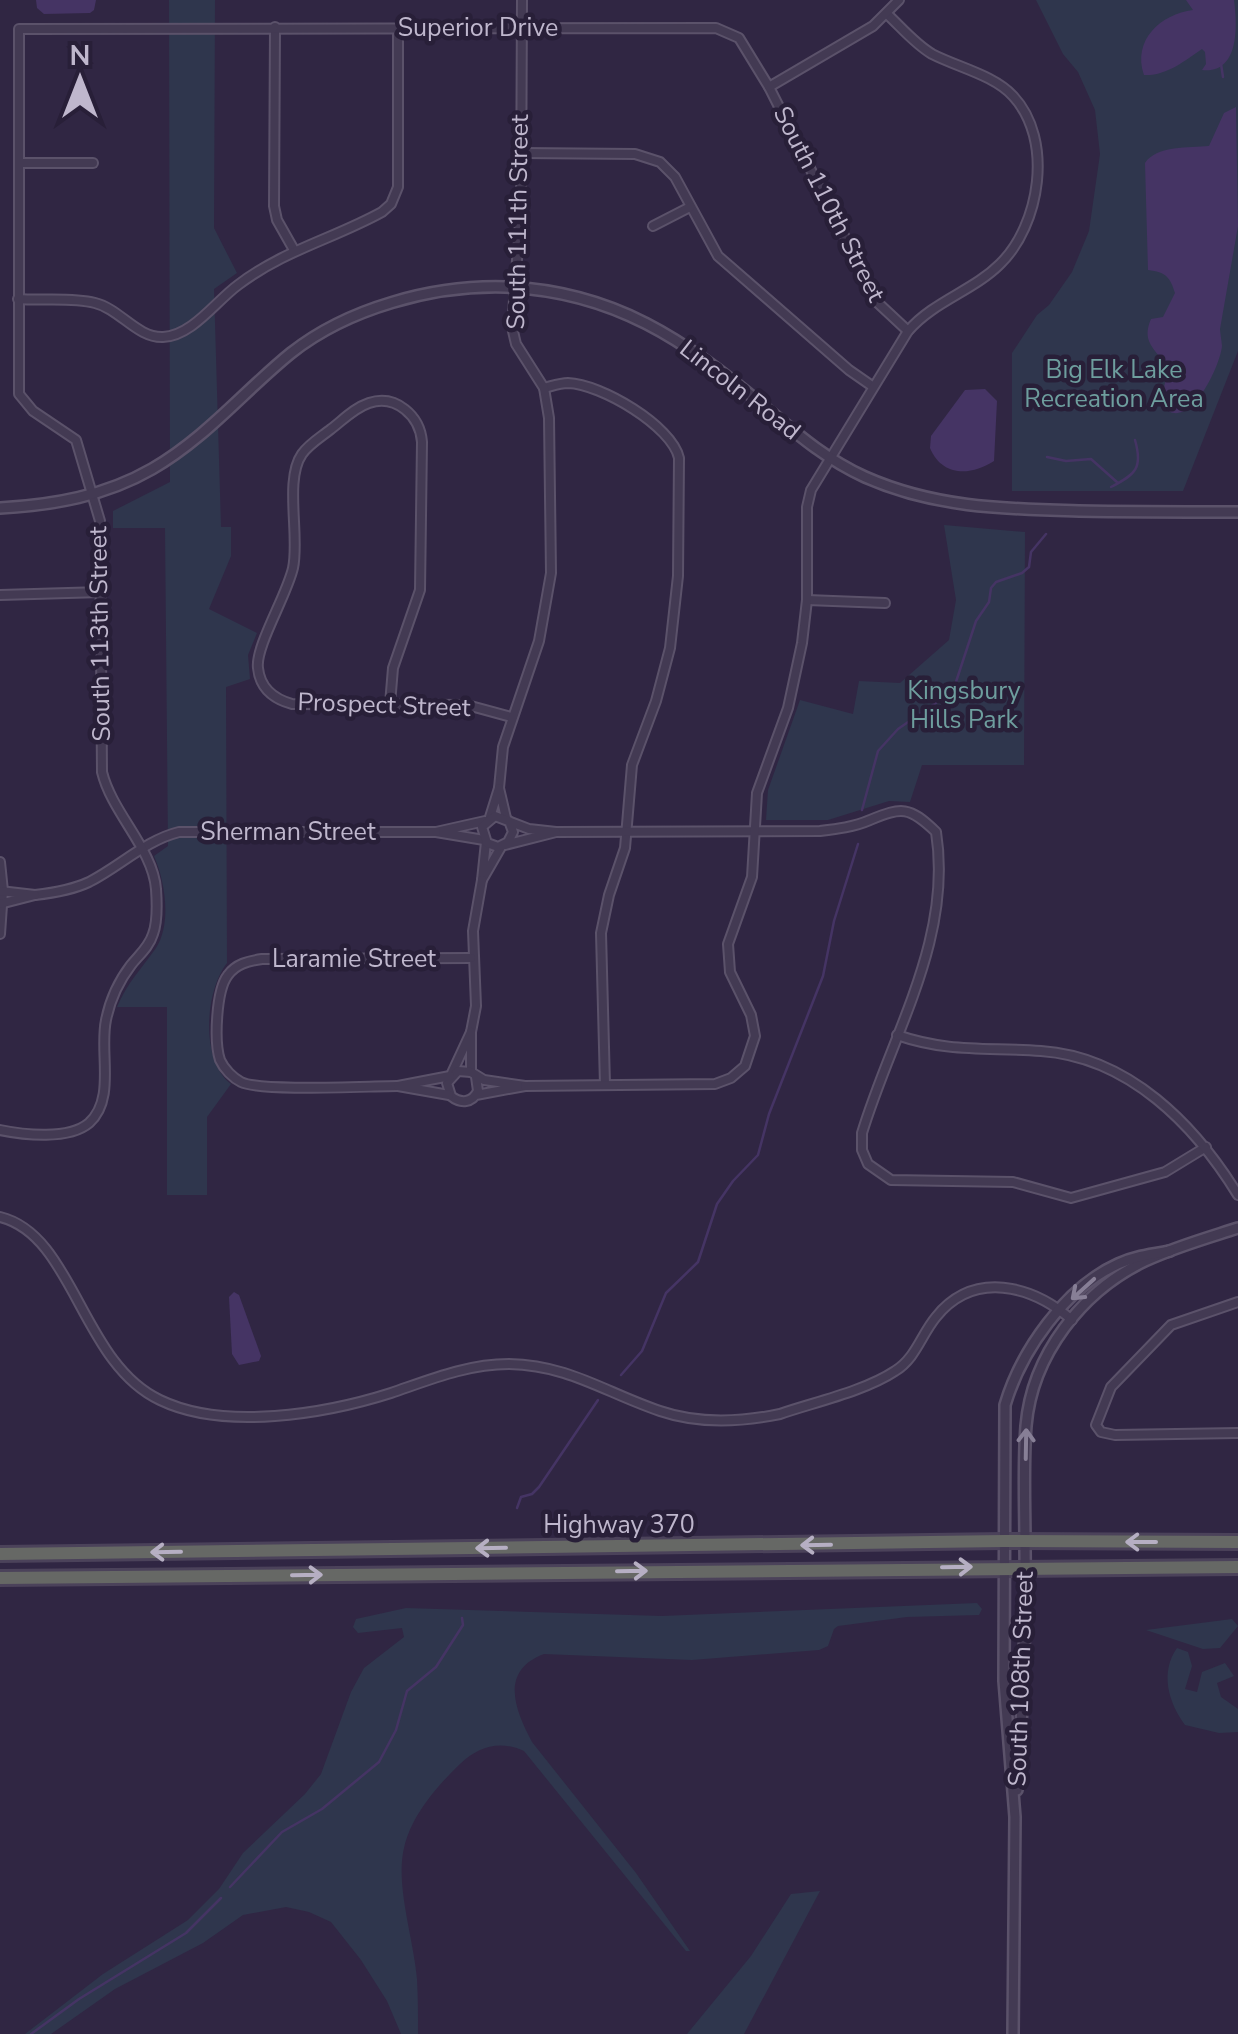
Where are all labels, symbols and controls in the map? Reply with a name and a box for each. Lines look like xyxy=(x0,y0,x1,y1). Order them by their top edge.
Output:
street label: Superior Drive xyxy=(398,11,558,45)
north arrow xyxy=(30,30,130,130)
text: N xyxy=(70,37,90,75)
street label: South 110th Street xyxy=(765,100,893,308)
street label: South 111th Street xyxy=(499,114,537,330)
street label: Lincoln Road xyxy=(672,332,808,448)
park label: Big Elk Lake Recreation Area xyxy=(1024,353,1204,416)
street label: South 113th Street xyxy=(81,526,119,742)
park label: Kingsbury Hills Park xyxy=(907,674,1021,737)
street label: Prospect Street xyxy=(297,685,471,725)
street label: Sherman Street xyxy=(200,815,376,849)
street label: Laramie Street xyxy=(272,942,436,976)
one-way arrow xyxy=(1071,1277,1096,1300)
one-way arrow xyxy=(1016,1428,1035,1460)
street label: Highway 370 xyxy=(543,1508,695,1542)
one-way arrow xyxy=(1125,1532,1158,1552)
one-way arrow xyxy=(800,1535,832,1554)
one-way arrow xyxy=(475,1539,507,1558)
one-way arrow xyxy=(150,1542,182,1562)
one-way arrow xyxy=(941,1558,973,1577)
one-way arrow xyxy=(616,1562,648,1580)
one-way arrow xyxy=(291,1565,323,1584)
street label: South 108th Street xyxy=(1000,1571,1042,1787)

